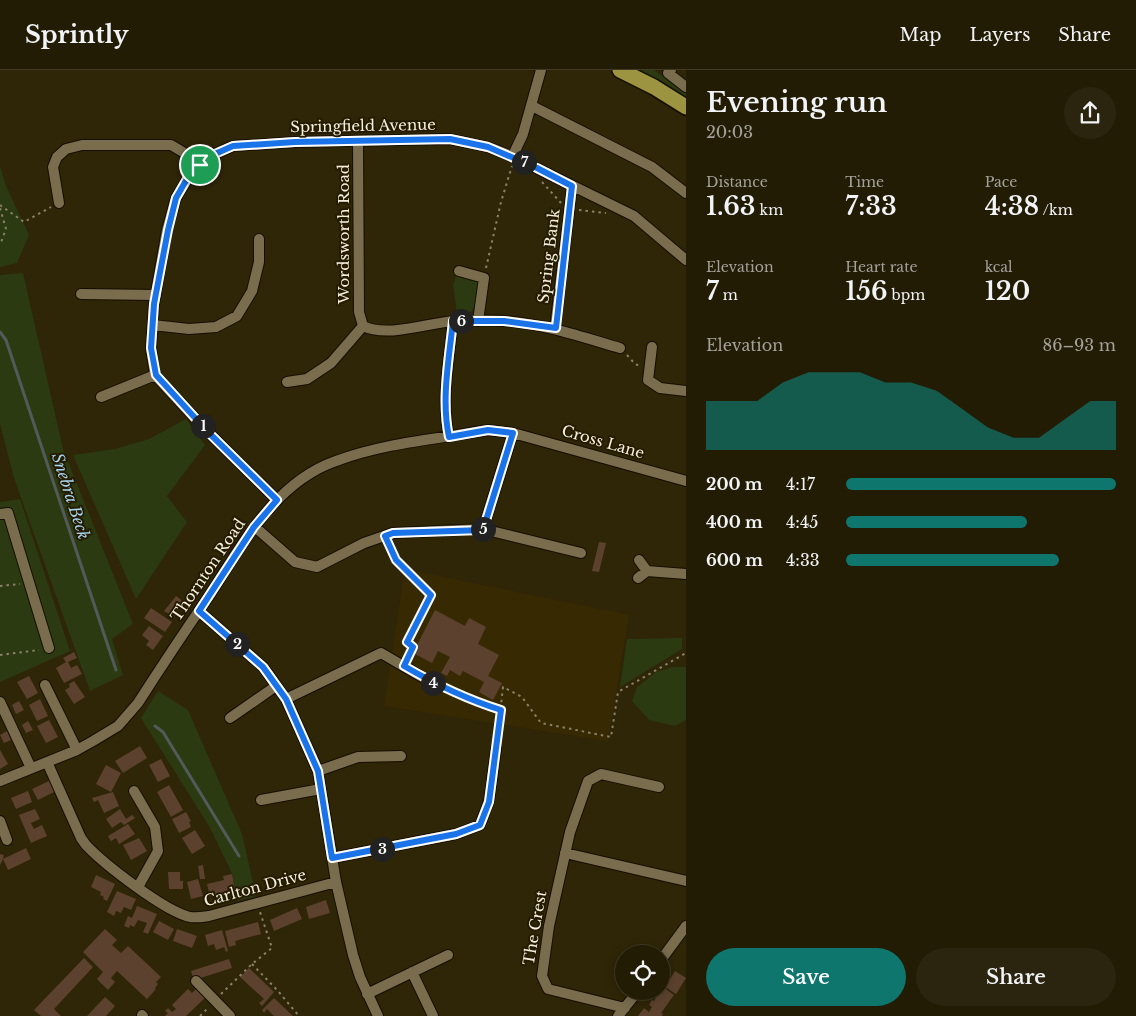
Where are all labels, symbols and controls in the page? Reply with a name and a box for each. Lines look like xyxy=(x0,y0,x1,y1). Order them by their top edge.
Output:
text: Sprintly xyxy=(25,20,128,49)
text: Map xyxy=(900,24,941,46)
text: Layers xyxy=(969,24,1030,46)
text: Share xyxy=(1058,24,1111,46)
text: Evening run xyxy=(706,85,887,120)
button: share xyxy=(1064,87,1116,139)
street label: Springfield Avenue xyxy=(290,115,436,136)
text: 20:03 xyxy=(706,122,753,142)
pin xyxy=(179,144,221,186)
pin: 7 xyxy=(512,150,536,174)
icon: arrive xyxy=(186,151,214,179)
text: 7 xyxy=(521,153,528,171)
street label: Wordsworth Road xyxy=(334,164,353,305)
text: Distance xyxy=(706,173,768,191)
text: Time xyxy=(845,173,884,191)
text: Pace xyxy=(985,173,1017,191)
text: 1.63 xyxy=(706,191,756,222)
text: 7:33 xyxy=(845,191,897,222)
text: 4:38 xyxy=(985,191,1039,222)
text: km xyxy=(756,201,783,219)
text: /km xyxy=(1039,201,1073,219)
street label: Spring Bank xyxy=(533,207,564,304)
text: Elevation xyxy=(706,258,774,276)
text: Heart rate xyxy=(845,258,917,276)
text: kcal xyxy=(985,258,1013,276)
text: 7 xyxy=(706,276,719,307)
text: 156 xyxy=(845,276,888,307)
text: 120 xyxy=(985,276,1030,307)
text: m xyxy=(719,286,738,304)
text: bpm xyxy=(888,286,925,304)
pin: 6 xyxy=(448,308,474,334)
text: 6 xyxy=(457,312,466,330)
text: Elevation xyxy=(706,335,783,355)
text: 86–93 m xyxy=(1043,335,1116,355)
pin: 1 xyxy=(190,414,216,438)
text: 1 xyxy=(200,417,207,435)
street label: Cross Lane xyxy=(560,421,647,462)
water label: Snebra Beck xyxy=(48,450,94,542)
text: 200 m xyxy=(706,474,763,494)
text: 4:17 xyxy=(786,474,815,494)
text: 400 m xyxy=(706,512,763,532)
text: 4:45 xyxy=(786,512,818,532)
street label: Thornton Road xyxy=(166,515,249,625)
pin: 5 xyxy=(470,516,496,542)
text: 5 xyxy=(479,520,488,538)
text: 600 m xyxy=(706,550,763,570)
text: 4:33 xyxy=(786,550,820,570)
pin: 2 xyxy=(224,632,250,656)
text: 2 xyxy=(233,635,242,653)
pin: 4 xyxy=(420,670,446,696)
text: 4 xyxy=(429,674,438,692)
pin: 3 xyxy=(370,836,394,862)
text: 3 xyxy=(378,840,387,858)
street label: Carlton Drive xyxy=(202,865,308,910)
street label: The Crest xyxy=(519,889,550,967)
map controls xyxy=(615,945,670,1000)
button: locate xyxy=(615,945,670,1000)
button: Save xyxy=(706,948,906,1006)
button: Share xyxy=(916,948,1116,1006)

